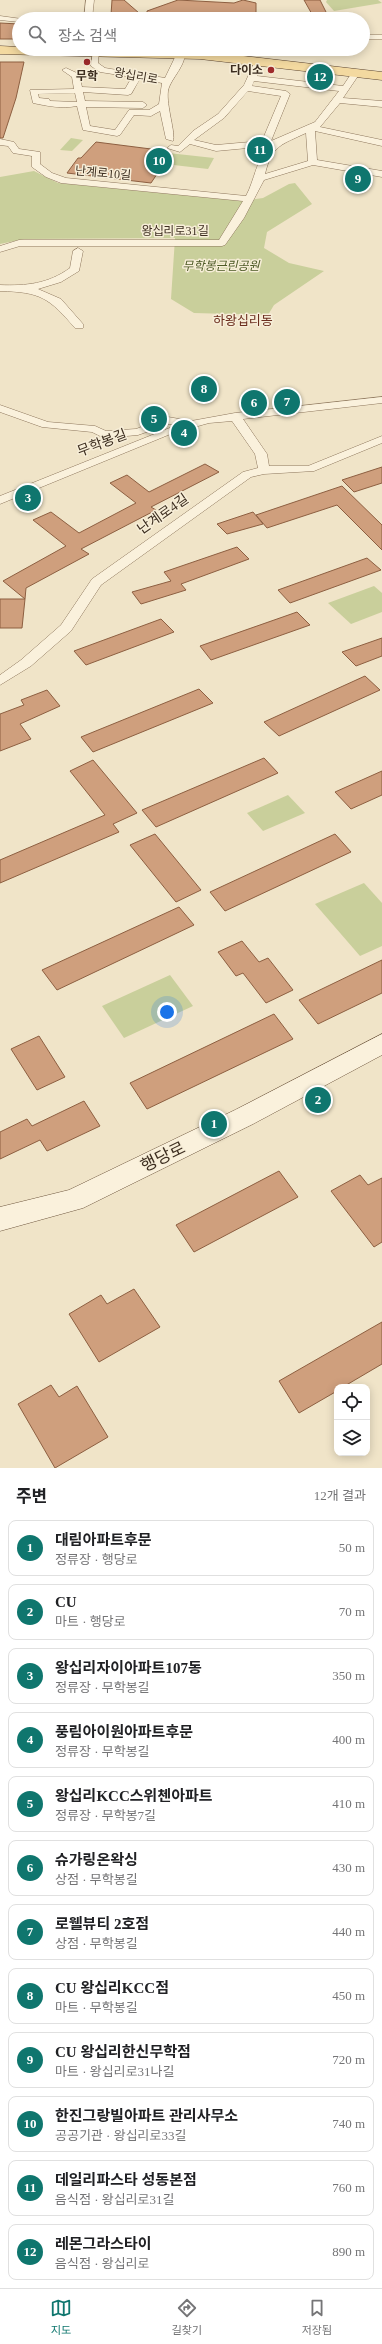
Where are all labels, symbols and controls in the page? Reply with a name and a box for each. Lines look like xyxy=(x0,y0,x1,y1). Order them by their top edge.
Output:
search box xyxy=(12,12,370,56)
icon: search xyxy=(26,23,48,45)
text: 장소 검색 xyxy=(58,28,117,44)
marker: 무학 xyxy=(82,57,92,67)
pin: 12 xyxy=(307,62,333,92)
place label: 다이소 xyxy=(230,63,263,77)
street label: 왕십리로 xyxy=(113,65,159,87)
marker: 다이소 xyxy=(266,65,276,75)
place label: 무학 xyxy=(76,69,98,83)
pin: 11 xyxy=(247,135,273,165)
pin: 10 xyxy=(146,146,172,176)
street label: 난계로10길 xyxy=(74,164,132,182)
pin: 9 xyxy=(345,164,371,194)
street label: 왕십리로31길 xyxy=(141,224,209,238)
park label: 무학봉근린공원 xyxy=(182,259,261,273)
district label: 하왕십리동 xyxy=(213,313,273,328)
pin: 8 xyxy=(191,374,217,404)
pin: 7 xyxy=(274,387,300,417)
pin: 6 xyxy=(241,388,267,418)
pin: 5 xyxy=(141,404,167,434)
pin: 4 xyxy=(171,418,197,448)
street label: 무학봉길 xyxy=(75,426,129,459)
pin: 3 xyxy=(15,483,41,513)
street label: 난계로4길 xyxy=(135,491,191,537)
your location xyxy=(157,1002,177,1022)
pin: 2 xyxy=(305,1085,331,1115)
pin: 1 xyxy=(201,1109,227,1139)
street label: 행당로 xyxy=(138,1138,188,1176)
map controls xyxy=(334,1384,370,1456)
button: locate xyxy=(334,1384,370,1420)
button: layers xyxy=(334,1420,370,1456)
text: 주변 xyxy=(16,1487,47,1506)
text: 12개 결과 xyxy=(314,1488,366,1503)
text: 대림아파트후문 xyxy=(55,1532,152,1548)
text: 1 xyxy=(27,1540,33,1555)
text: 50 m xyxy=(339,1540,365,1555)
text: 정류장 · 행당로 xyxy=(55,1552,138,1567)
text: CU xyxy=(55,1594,77,1610)
text: 2 xyxy=(27,1604,33,1619)
text: 70 m xyxy=(339,1604,365,1619)
text: 마트 · 행당로 xyxy=(55,1614,126,1629)
text: 왕십리자이아파트107동 xyxy=(55,1660,202,1676)
text: 3 xyxy=(27,1668,33,1683)
text: 350 m xyxy=(332,1668,365,1683)
text: 정류장 · 무학봉길 xyxy=(55,1680,150,1695)
text: 풍림아이원아파트후문 xyxy=(55,1724,193,1740)
text: 4 xyxy=(27,1732,33,1747)
text: 400 m xyxy=(332,1732,365,1747)
text: 정류장 · 무학봉길 xyxy=(55,1744,150,1759)
text: 왕십리KCC스위첸아파트 xyxy=(55,1788,213,1804)
text: 5 xyxy=(27,1796,33,1811)
text: 410 m xyxy=(332,1796,365,1811)
text: 정류장 · 무학봉7길 xyxy=(55,1808,156,1823)
text: 슈가링온왁싱 xyxy=(55,1852,138,1868)
text: 6 xyxy=(27,1860,33,1875)
text: 430 m xyxy=(332,1860,365,1875)
text: 상점 · 무학봉길 xyxy=(55,1872,138,1887)
text: 로웰뷰티 2호점 xyxy=(55,1916,149,1932)
text: 7 xyxy=(27,1924,33,1939)
text: 440 m xyxy=(332,1924,365,1939)
text: 상점 · 무학봉길 xyxy=(55,1936,138,1951)
text: CU 왕십리KCC점 xyxy=(55,1980,169,1996)
text: 8 xyxy=(27,1988,33,2003)
text: 450 m xyxy=(332,1988,365,2003)
text: 마트 · 무학봉길 xyxy=(55,2000,138,2015)
text: CU 왕십리한신무학점 xyxy=(55,2044,191,2060)
text: 9 xyxy=(27,2052,33,2067)
text: 720 m xyxy=(332,2052,365,2067)
text: 마트 · 왕십리로31나길 xyxy=(55,2064,175,2079)
text: 한진그랑빌아파트 관리사무소 xyxy=(55,2108,238,2124)
text: 10 xyxy=(24,2116,37,2131)
text: 740 m xyxy=(332,2116,365,2131)
text: 공공기관 · 왕십리로33길 xyxy=(55,2128,186,2143)
text: 데일리파스타 성동본점 xyxy=(55,2172,197,2188)
text: 11 xyxy=(24,2180,36,2195)
text: 760 m xyxy=(332,2180,365,2195)
text: 음식점 · 왕십리로31길 xyxy=(55,2192,175,2207)
text: 레몬그라스타이 xyxy=(55,2236,152,2252)
text: 12 xyxy=(24,2244,37,2259)
text: 890 m xyxy=(332,2244,365,2259)
text: 음식점 · 왕십리로 xyxy=(55,2256,150,2271)
tab: 지도 xyxy=(50,2297,72,2337)
tab: 길찾기 xyxy=(172,2297,202,2337)
tab: 저장됨 xyxy=(302,2297,332,2337)

